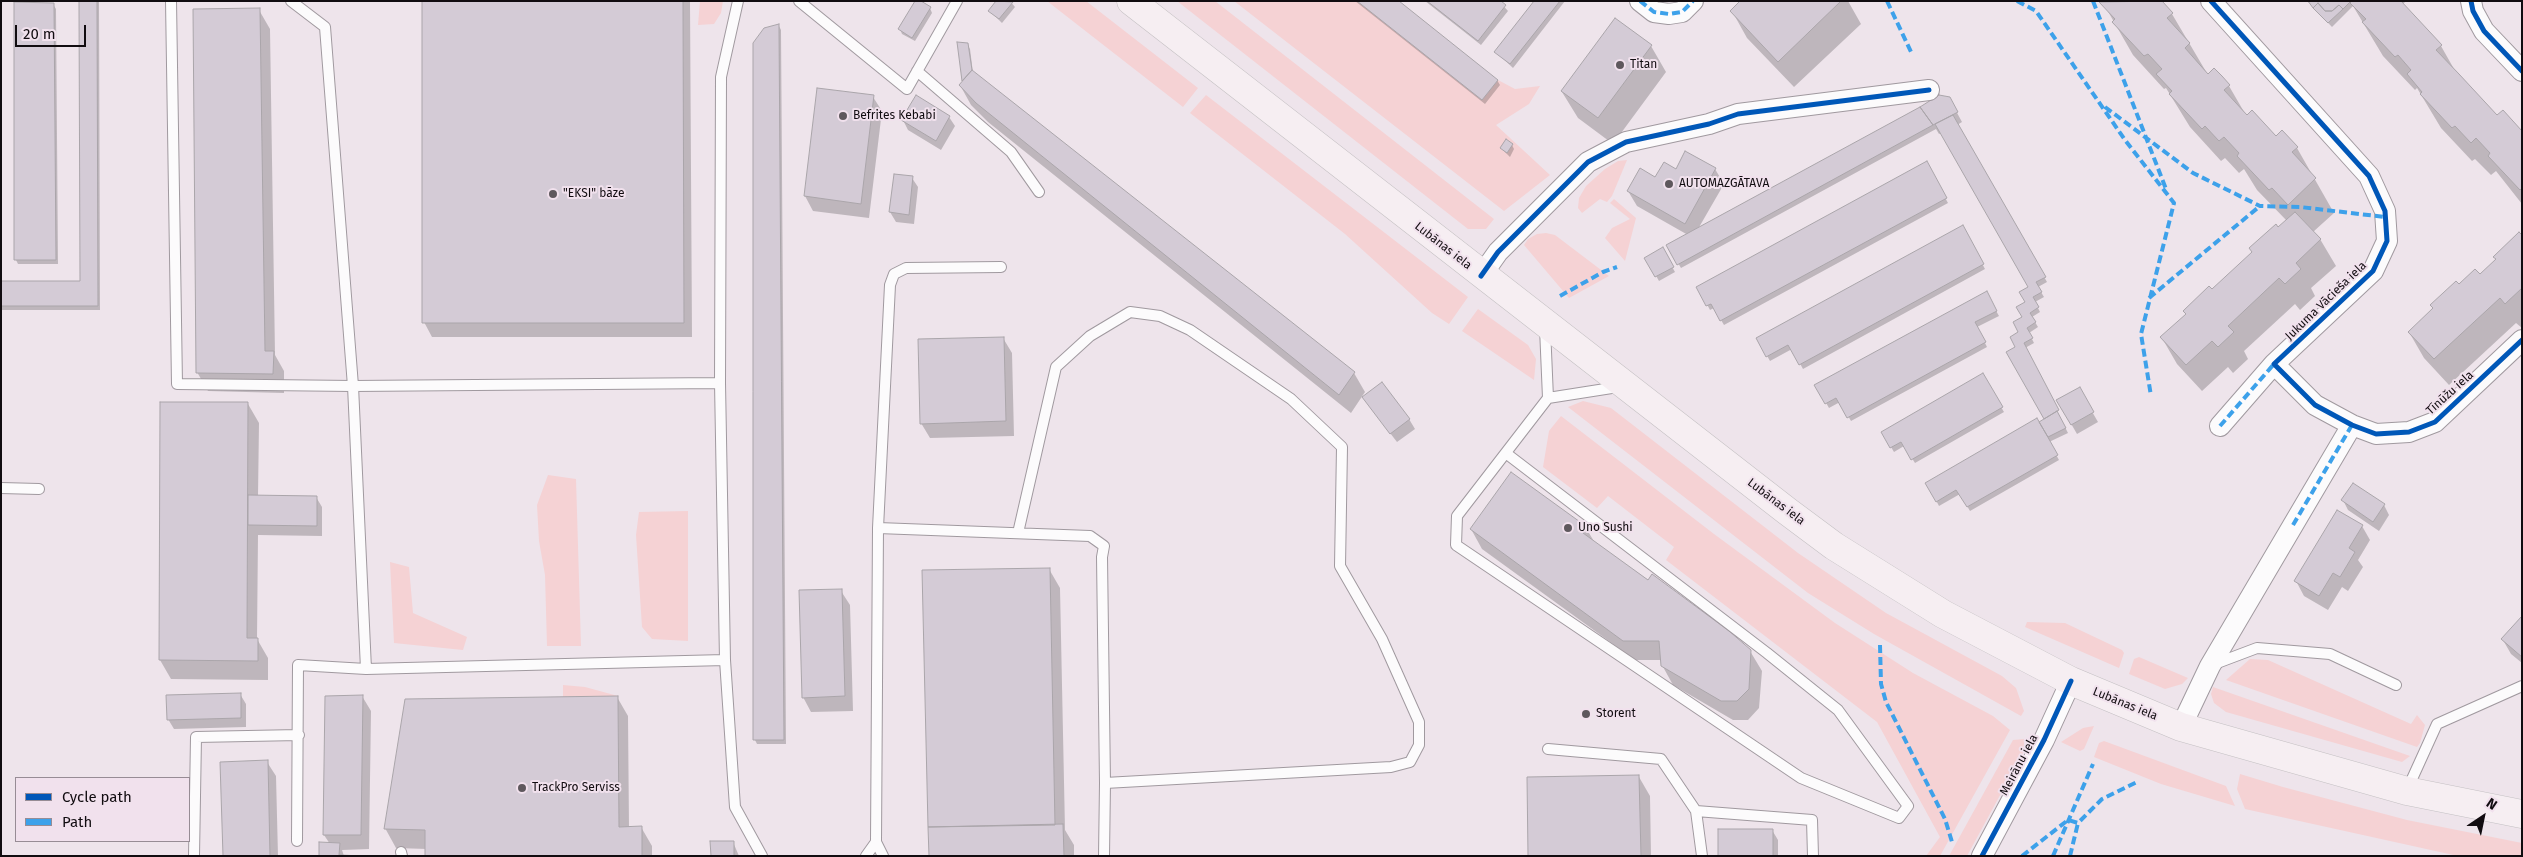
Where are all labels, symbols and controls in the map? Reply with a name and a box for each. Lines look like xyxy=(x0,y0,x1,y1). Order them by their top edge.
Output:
scale bar xyxy=(18,15,89,47)
text: 20 m xyxy=(23,25,56,43)
place label: Titan xyxy=(1630,58,1657,72)
marker: Titan xyxy=(1614,59,1626,71)
place label: Befrites Kebabi xyxy=(853,109,936,123)
marker: Befrites Kebabi xyxy=(837,110,849,122)
place label: AUTOMAZGĀTAVA xyxy=(1679,177,1769,191)
marker: AUTOMAZGĀTAVA xyxy=(1663,178,1675,190)
place label: "EKSI" bāze xyxy=(563,187,624,201)
marker: "EKSI" bāze xyxy=(547,188,559,200)
street label: Lubānas iela xyxy=(1412,219,1474,273)
street label: Jukuma Vācieša iela xyxy=(2282,259,2370,343)
street label: Tīnūžu iela xyxy=(2423,368,2477,418)
street label: Lubānas iela xyxy=(1744,476,1808,528)
place label: Uno Sushi xyxy=(1578,521,1633,535)
marker: Uno Sushi xyxy=(1562,522,1574,534)
street label: Lubānas iela xyxy=(2091,685,2159,723)
place label: Storent xyxy=(1596,707,1636,721)
marker: Storent xyxy=(1580,708,1592,720)
street label: Meirānu iela xyxy=(1997,732,2041,798)
legend xyxy=(15,777,190,842)
place label: TrackPro Serviss xyxy=(532,781,620,795)
marker: TrackPro Serviss xyxy=(516,782,528,794)
text: Cycle path xyxy=(62,788,132,806)
north arrow xyxy=(2458,792,2508,842)
text: N xyxy=(2483,794,2500,814)
text: Path xyxy=(62,813,92,831)

